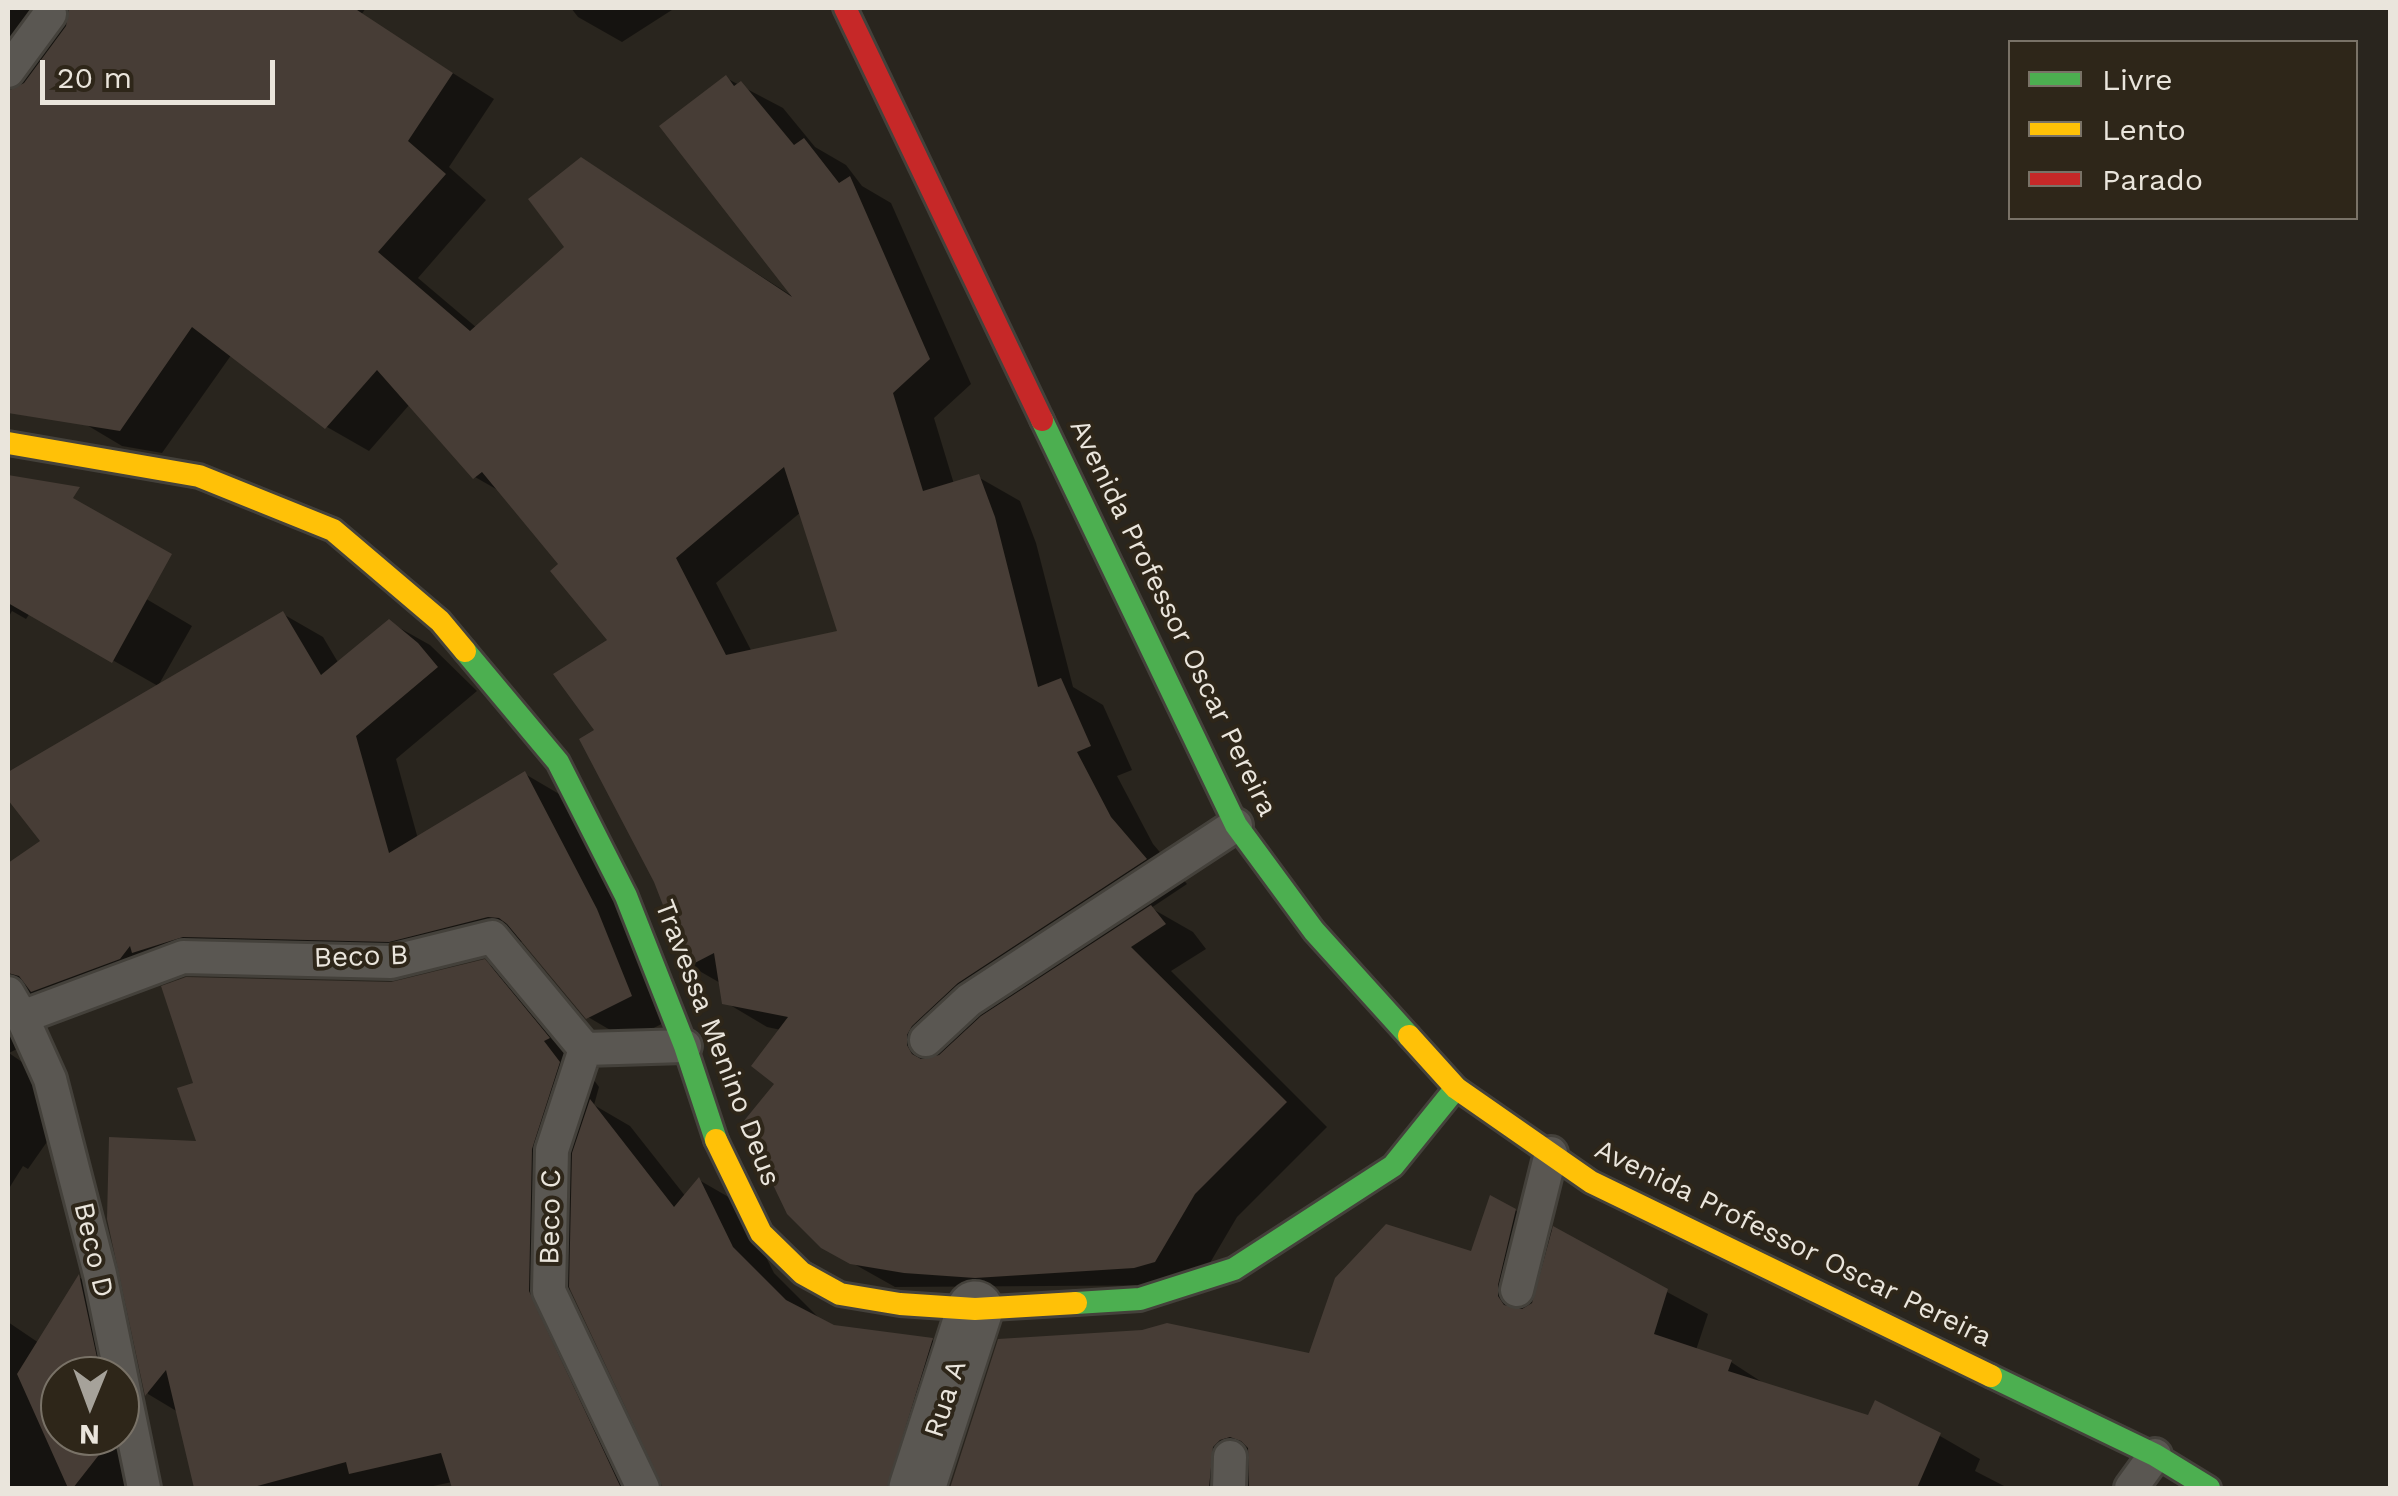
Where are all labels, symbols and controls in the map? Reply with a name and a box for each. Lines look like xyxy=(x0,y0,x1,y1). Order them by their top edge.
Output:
scale bar xyxy=(45,40,280,102)
legend xyxy=(2008,40,2358,220)
text: 20 m xyxy=(57,60,132,95)
text: Livre xyxy=(2102,62,2173,97)
text: Lento xyxy=(2102,112,2186,147)
text: Parado xyxy=(2102,162,2203,197)
street label: Avenida Professor Oscar Pereira xyxy=(1062,414,1284,822)
street label: Travessa Menino Deus xyxy=(647,895,787,1191)
street label: Beco B xyxy=(313,939,409,975)
street label: Avenida Professor Oscar Pereira xyxy=(1589,1133,1997,1355)
street label: Beco C xyxy=(533,1169,569,1265)
street label: Beco D xyxy=(66,1199,120,1301)
north arrow xyxy=(40,1356,140,1456)
street label: Rua A xyxy=(918,1356,974,1442)
text: N xyxy=(79,1418,100,1451)

